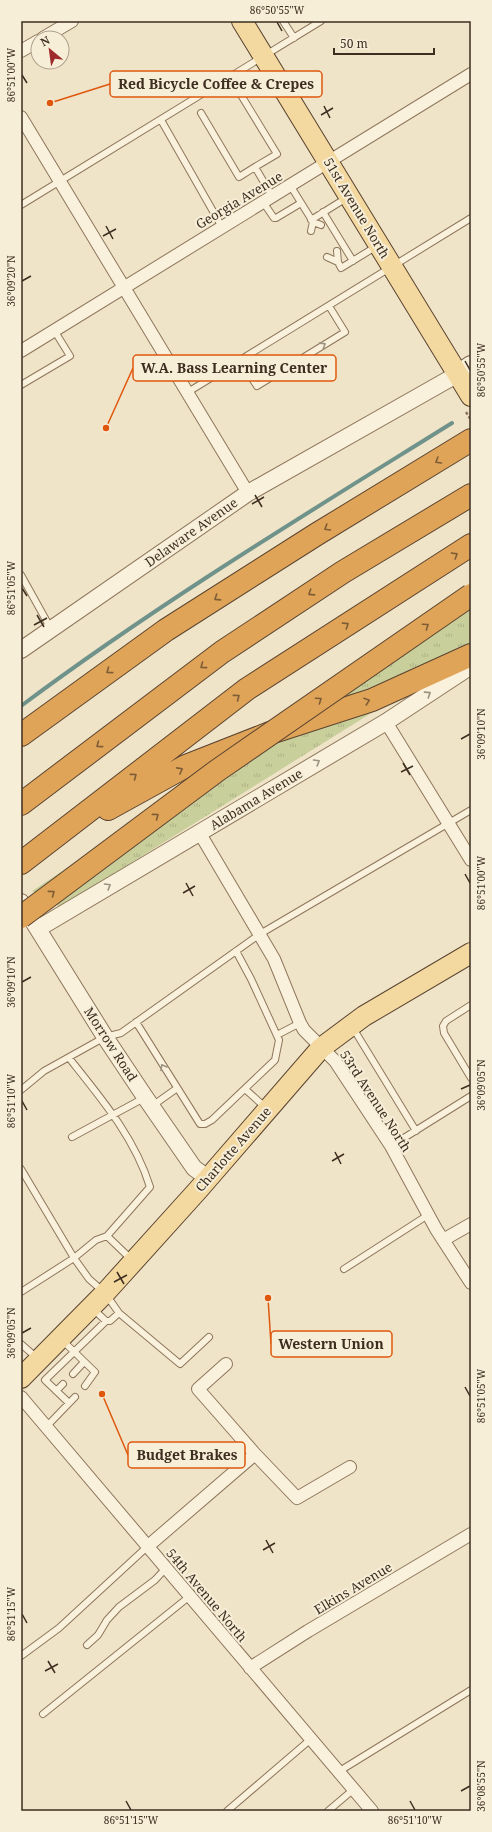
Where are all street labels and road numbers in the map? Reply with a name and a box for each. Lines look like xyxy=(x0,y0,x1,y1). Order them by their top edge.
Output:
street label: 51st Avenue North xyxy=(320,154,394,262)
street label: Georgia Avenue xyxy=(192,167,286,233)
street label: Delaware Avenue xyxy=(141,493,241,571)
street label: Alabama Avenue xyxy=(206,764,306,834)
street label: Morrow Road xyxy=(80,1003,142,1085)
street label: 53rd Avenue North xyxy=(336,1047,416,1155)
street label: Charlotte Avenue xyxy=(191,1103,275,1195)
street label: 54th Avenue North xyxy=(163,1544,251,1646)
street label: Elkins Avenue xyxy=(311,1558,395,1618)

